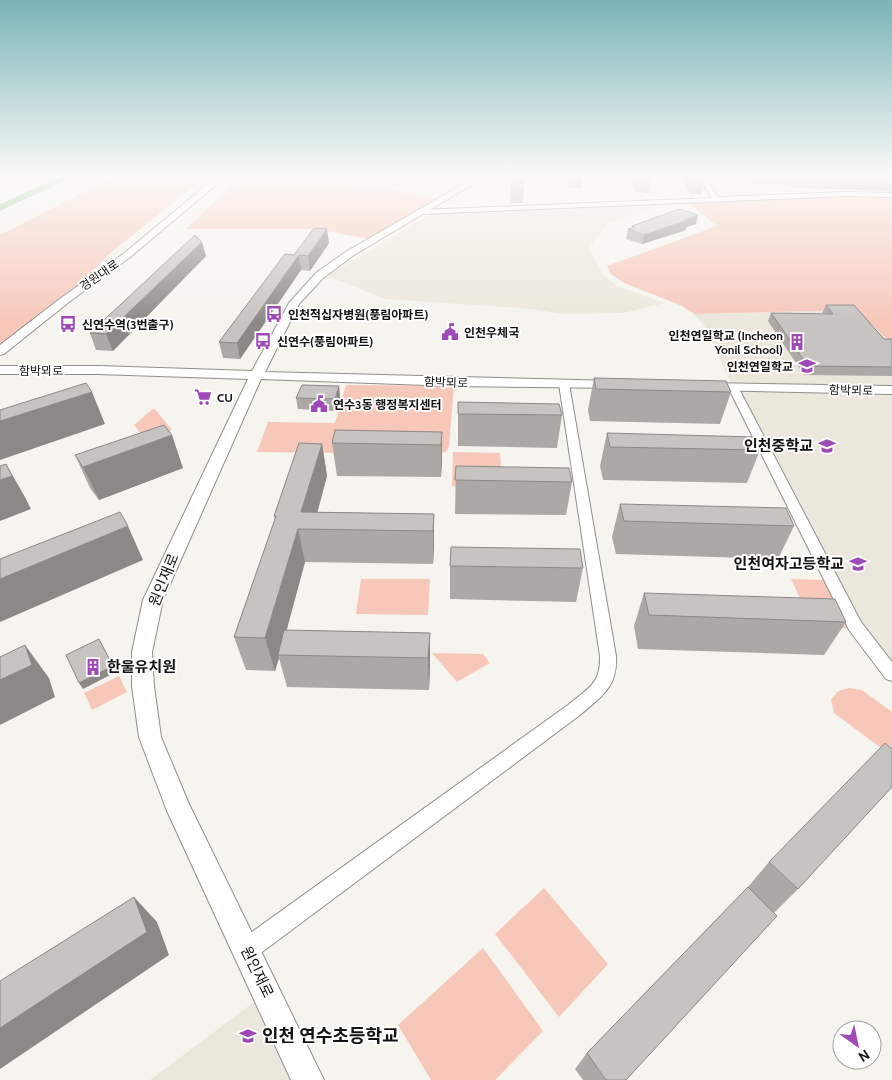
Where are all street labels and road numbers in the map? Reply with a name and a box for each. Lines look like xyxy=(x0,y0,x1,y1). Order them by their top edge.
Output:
street label: 경원대로 xyxy=(77,256,121,294)
street label: 함박뫼로 xyxy=(19,363,63,378)
street label: 함박뫼로 xyxy=(424,374,468,390)
street label: 함박뫼로 xyxy=(829,382,873,398)
street label: 원인재로 xyxy=(145,551,183,609)
street label: 원인재로 xyxy=(237,943,277,1001)

